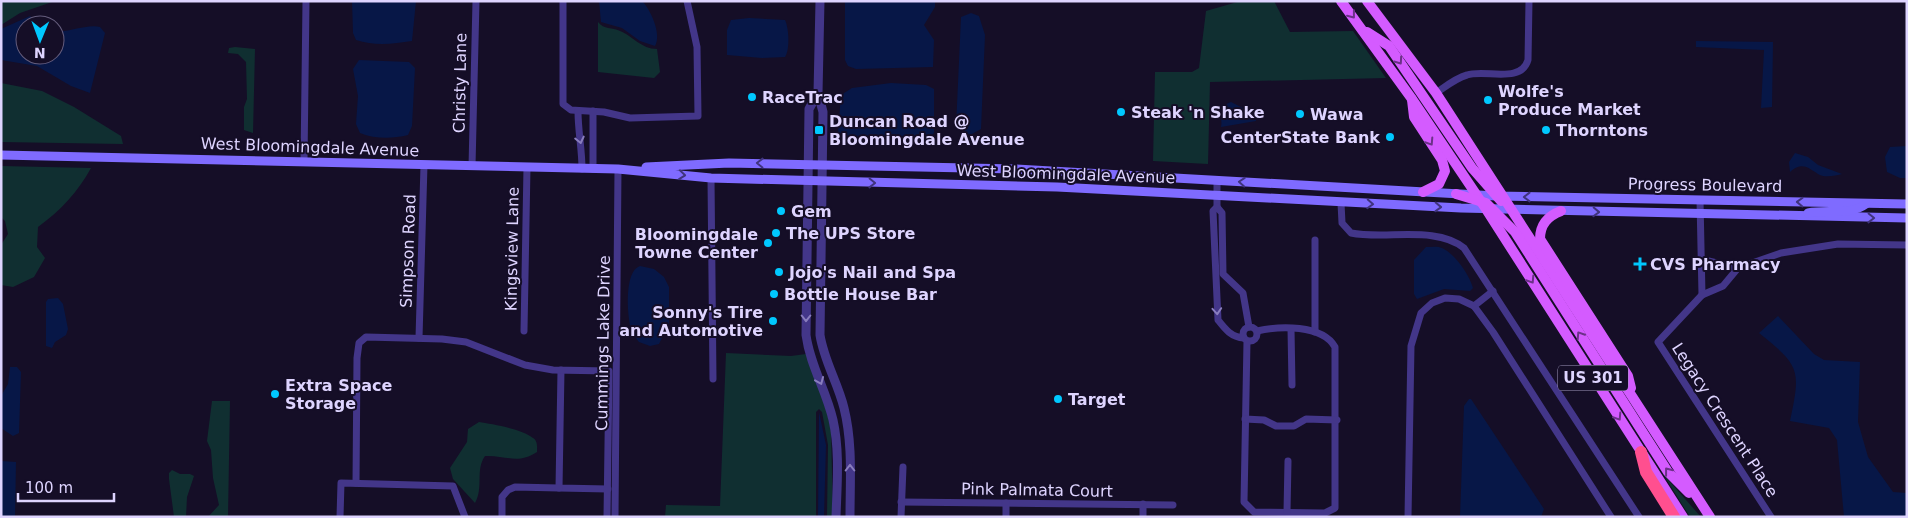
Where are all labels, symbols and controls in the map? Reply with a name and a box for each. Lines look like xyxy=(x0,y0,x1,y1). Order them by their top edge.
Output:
one-way arrow xyxy=(1346,9,1355,19)
north arrow xyxy=(15,15,65,65)
street label: Christy Lane xyxy=(450,33,470,133)
text: N xyxy=(34,45,46,61)
one-way arrow xyxy=(1393,55,1402,64)
place label: Wolfe's Produce Market xyxy=(1498,82,1641,119)
place label: RaceTrac xyxy=(762,88,843,107)
marker: RaceTrac xyxy=(746,91,758,103)
marker: Wolfe's Produce Market xyxy=(1482,94,1494,106)
place label: Steak 'n Shake xyxy=(1131,103,1265,122)
place label: Wawa xyxy=(1310,105,1363,124)
marker: Steak 'n Shake xyxy=(1115,106,1127,118)
marker: Wawa xyxy=(1294,108,1306,120)
place label: Duncan Road @ Bloomingdale Avenue xyxy=(829,112,1025,149)
place label: Thorntons xyxy=(1556,121,1648,140)
marker: Duncan Road @ Bloomingdale Avenue xyxy=(813,124,825,136)
marker: Thorntons xyxy=(1540,124,1552,136)
place label: CenterState Bank xyxy=(1221,128,1380,147)
marker: CenterState Bank xyxy=(1384,131,1396,143)
street label: West Bloomingdale Avenue xyxy=(200,134,420,160)
one-way arrow xyxy=(574,135,585,144)
one-way arrow xyxy=(1424,137,1433,146)
one-way arrow xyxy=(756,158,764,168)
street label: West Bloomingdale Avenue xyxy=(956,161,1176,187)
one-way arrow xyxy=(678,170,686,181)
street label: Progress Boulevard xyxy=(1628,174,1782,196)
one-way arrow xyxy=(1238,176,1246,187)
one-way arrow xyxy=(868,177,876,188)
street label: Kingsview Lane xyxy=(501,187,523,311)
one-way arrow xyxy=(1523,192,1530,202)
street label: Simpson Road xyxy=(397,194,419,308)
one-way arrow xyxy=(1795,197,1803,208)
one-way arrow xyxy=(1366,199,1374,210)
place label: Gem xyxy=(791,202,832,221)
one-way arrow xyxy=(1434,202,1442,213)
marker: Gem xyxy=(775,205,787,217)
one-way arrow xyxy=(1592,207,1600,217)
one-way arrow xyxy=(1867,212,1875,223)
place label: The UPS Store xyxy=(786,224,916,243)
place label: Bloomingdale Towne Center xyxy=(635,225,758,262)
marker: The UPS Store xyxy=(770,227,782,239)
marker: Bloomingdale Towne Center xyxy=(762,237,774,249)
street label: Cummings Lake Drive xyxy=(592,255,614,431)
place label: CVS Pharmacy xyxy=(1650,255,1781,274)
marker: CVS Pharmacy xyxy=(1634,258,1646,270)
place label: Jojo's Nail and Spa xyxy=(788,263,956,282)
marker: Jojo's Nail and Spa xyxy=(773,266,785,278)
one-way arrow xyxy=(1524,275,1534,284)
place label: Bottle House Bar xyxy=(784,285,937,304)
marker: Bottle House Bar xyxy=(768,288,780,300)
place label: Sonny's Tire and Automotive xyxy=(619,303,763,340)
one-way arrow xyxy=(1212,308,1223,316)
one-way arrow xyxy=(801,314,811,322)
marker: Sonny's Tire and Automotive xyxy=(767,315,779,327)
one-way arrow xyxy=(1577,331,1586,340)
street label: Legacy Crescent Place xyxy=(1668,339,1782,501)
road number: US 301 xyxy=(1558,366,1628,390)
place label: Extra Space Storage xyxy=(285,376,392,413)
one-way arrow xyxy=(813,376,824,385)
marker: Extra Space Storage xyxy=(269,388,281,400)
place label: Target xyxy=(1068,390,1126,409)
marker: Target xyxy=(1052,393,1064,405)
one-way arrow xyxy=(1612,412,1622,421)
one-way arrow xyxy=(845,464,855,472)
one-way arrow xyxy=(1666,468,1674,477)
scale bar xyxy=(18,470,114,502)
text: 100 m xyxy=(25,479,73,497)
street label: Pink Palmata Court xyxy=(961,479,1113,501)

